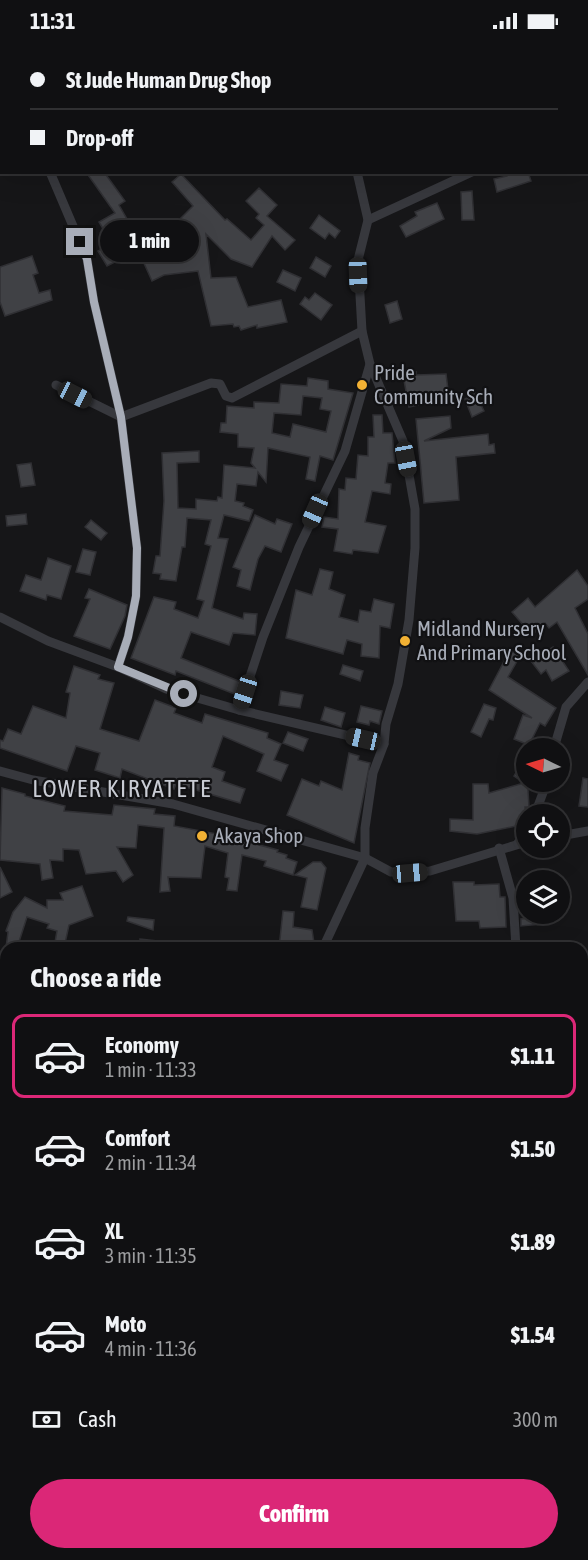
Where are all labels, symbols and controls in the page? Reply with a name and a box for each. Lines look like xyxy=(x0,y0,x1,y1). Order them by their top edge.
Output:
text: 11:31 xyxy=(30,8,75,34)
text: St Jude Human Drug Shop xyxy=(66,67,271,93)
text: Drop-off xyxy=(66,125,133,151)
callout: 1 min xyxy=(101,221,200,263)
route end xyxy=(66,228,93,255)
text: 1 min xyxy=(129,229,170,252)
car xyxy=(348,257,368,293)
place label: Pride Community Sch xyxy=(374,360,493,408)
marker: Pride Community Sch xyxy=(355,378,369,392)
car xyxy=(55,379,95,411)
car xyxy=(394,440,418,478)
car xyxy=(299,491,331,531)
place label: Midland Nursery And Primary School xyxy=(417,616,567,664)
marker: Midland Nursery And Primary School xyxy=(398,634,412,648)
car xyxy=(231,672,259,712)
route start xyxy=(170,680,197,707)
car xyxy=(343,726,383,752)
north arrow xyxy=(516,738,570,792)
map controls xyxy=(516,738,570,924)
district label: LOWER KIRYATETE xyxy=(32,775,212,802)
button: locate xyxy=(516,804,570,858)
place label: Akaya Shop xyxy=(214,823,303,847)
marker: Akaya Shop xyxy=(195,829,209,843)
car xyxy=(391,862,429,884)
button: layers xyxy=(516,870,570,924)
text: Choose a ride xyxy=(30,962,162,993)
icon: car xyxy=(33,1029,87,1083)
text: Economy xyxy=(105,1032,179,1058)
text: $1.11 xyxy=(511,1043,555,1069)
text: 1 min · 11:33 xyxy=(105,1058,197,1081)
icon: car xyxy=(33,1122,87,1176)
text: Comfort xyxy=(105,1125,170,1151)
text: $1.50 xyxy=(511,1136,555,1162)
text: 2 min · 11:34 xyxy=(105,1151,197,1174)
icon: car xyxy=(33,1215,87,1269)
text: XL xyxy=(105,1218,123,1244)
text: $1.89 xyxy=(511,1229,555,1255)
text: 3 min · 11:35 xyxy=(105,1244,197,1267)
icon: car xyxy=(33,1308,87,1362)
text: Moto xyxy=(105,1311,147,1337)
text: $1.54 xyxy=(511,1322,555,1348)
text: 4 min · 11:36 xyxy=(105,1337,197,1360)
icon: cash xyxy=(30,1403,63,1436)
text: Cash xyxy=(78,1406,117,1432)
text: 300 m xyxy=(513,1408,558,1431)
button: Confirm xyxy=(30,1479,558,1548)

